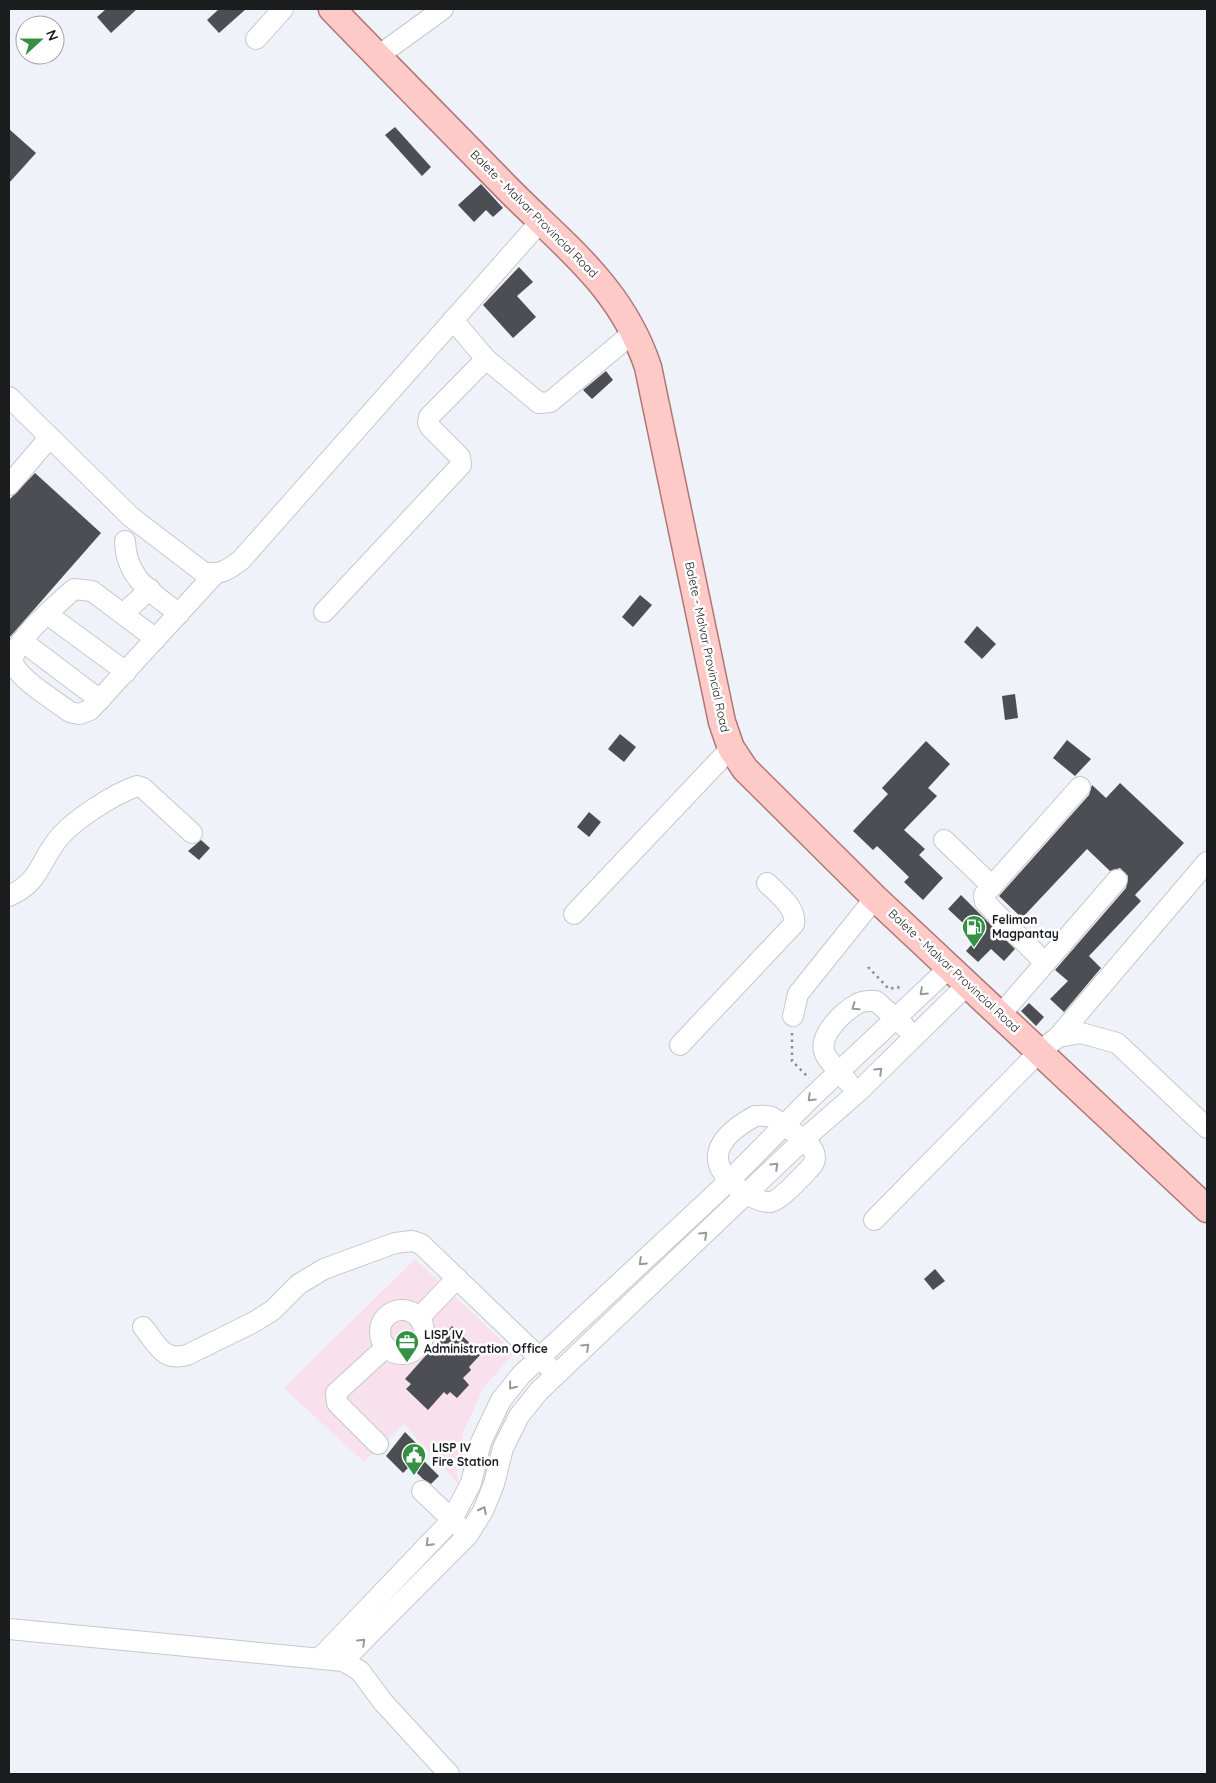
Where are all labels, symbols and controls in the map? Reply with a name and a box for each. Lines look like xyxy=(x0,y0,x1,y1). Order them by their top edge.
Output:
north arrow xyxy=(15,15,65,65)
text: N xyxy=(42,27,62,43)
street label: Balete - Malvar Provincial Road xyxy=(467,147,601,281)
street label: Balete - Malvar Provincial Road xyxy=(682,560,733,734)
street label: Balete - Malvar Provincial Road xyxy=(886,906,1023,1035)
place label: Felimon Magpantay xyxy=(992,912,1059,941)
fuel station icon: Felimon Magpantay xyxy=(961,914,987,948)
one-way arrow xyxy=(920,986,929,995)
one-way arrow xyxy=(851,1001,861,1010)
one-way arrow xyxy=(874,1068,883,1077)
one-way arrow xyxy=(808,1092,817,1101)
one-way arrow xyxy=(770,1163,779,1172)
one-way arrow xyxy=(698,1232,707,1241)
one-way arrow xyxy=(638,1256,647,1265)
place label: LISP IV Administration Office xyxy=(424,1327,548,1356)
office icon: LISP IV Administration Office xyxy=(394,1329,420,1363)
one-way arrow xyxy=(580,1344,589,1353)
one-way arrow xyxy=(508,1381,517,1390)
place label: LISP IV Fire Station xyxy=(432,1440,499,1469)
public building icon: LISP IV Fire Station xyxy=(401,1442,427,1476)
one-way arrow xyxy=(477,1506,487,1515)
one-way arrow xyxy=(426,1537,435,1546)
one-way arrow xyxy=(356,1639,365,1648)

